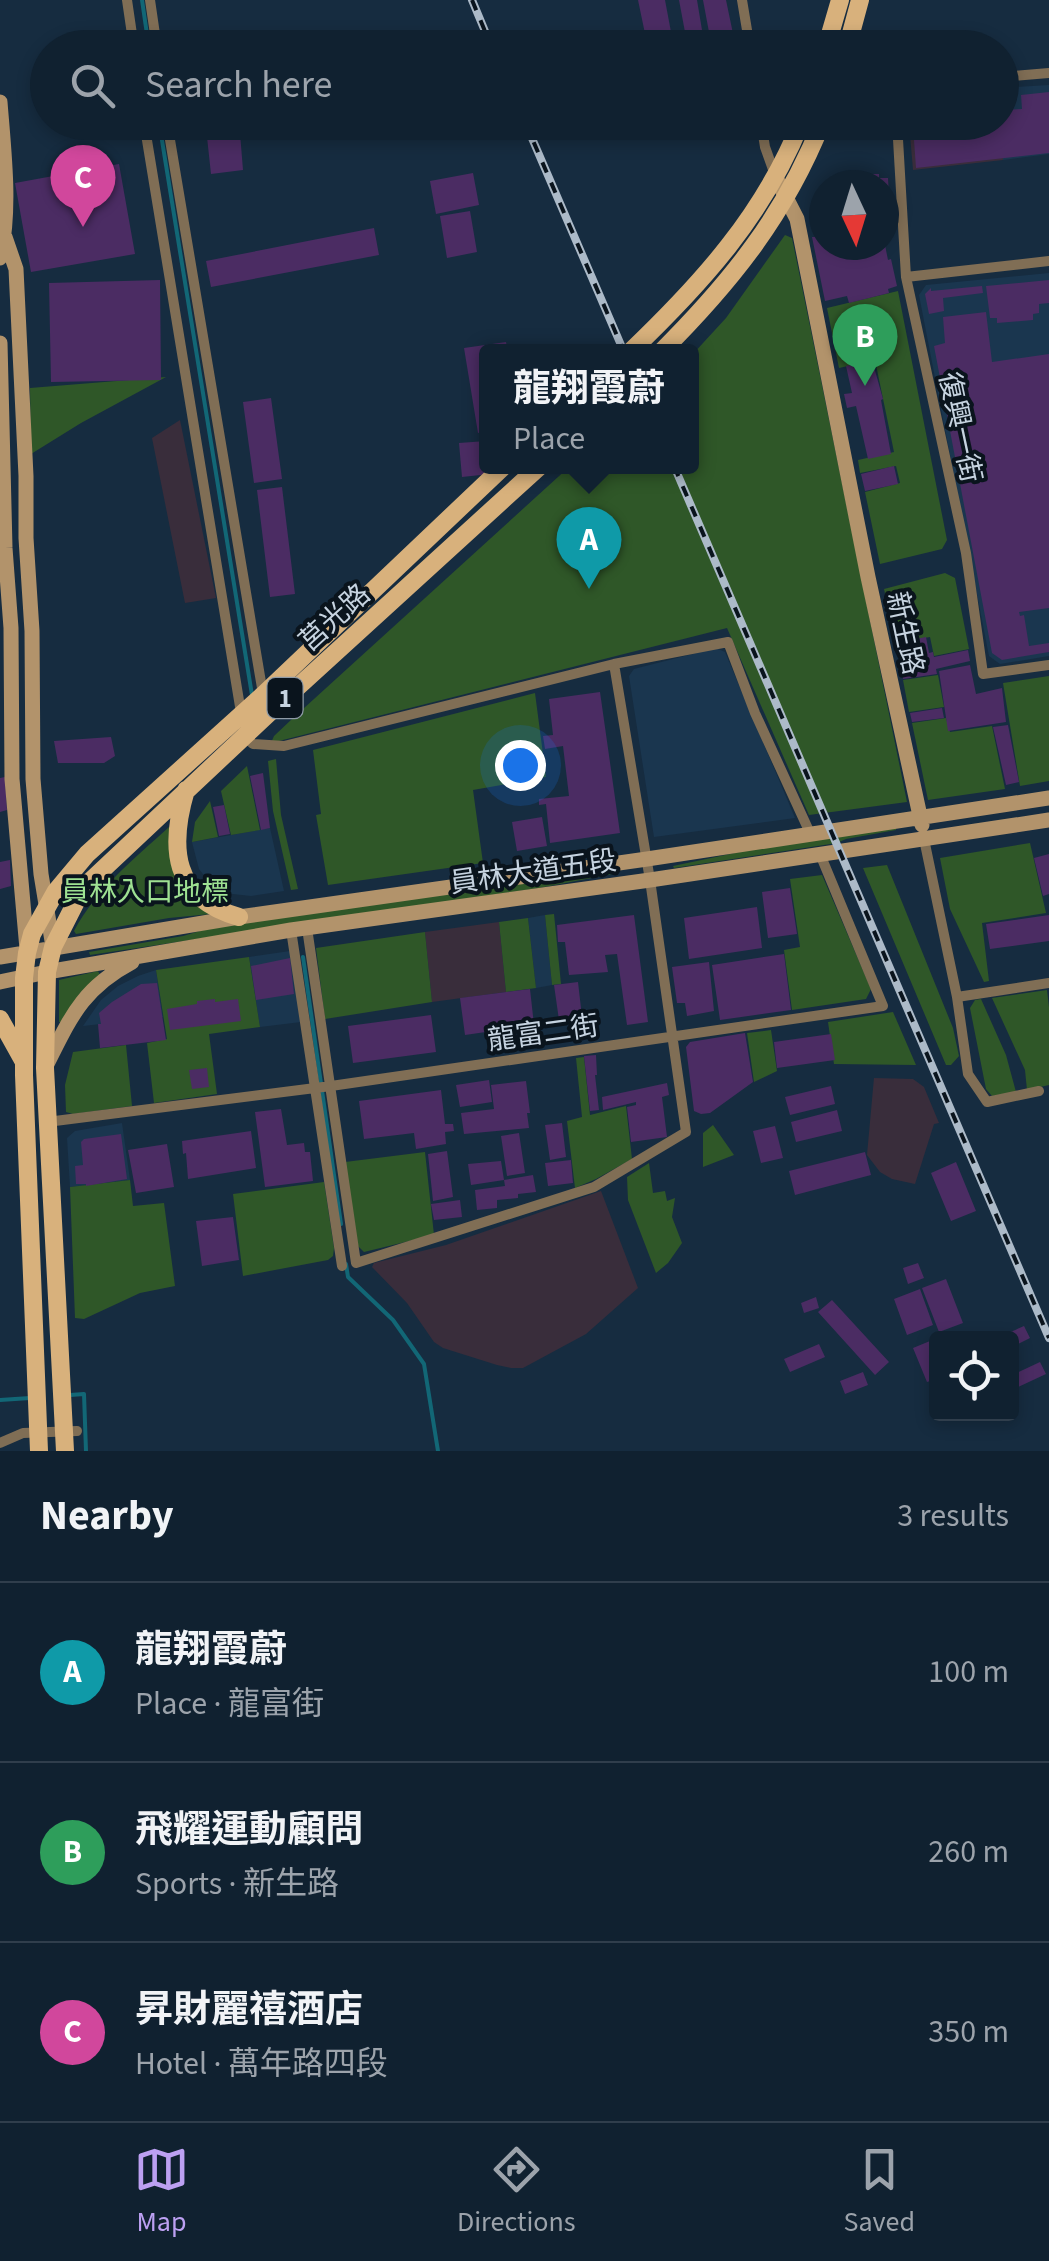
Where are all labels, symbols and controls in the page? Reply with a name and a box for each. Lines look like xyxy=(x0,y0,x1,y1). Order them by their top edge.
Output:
search box xyxy=(30,30,1019,140)
icon: search xyxy=(65,58,120,113)
text: Search here xyxy=(145,58,332,112)
pin: C xyxy=(51,144,116,227)
north arrow xyxy=(809,170,899,260)
pin: B xyxy=(832,304,898,386)
popup xyxy=(479,344,699,474)
text: 龍翔霞蔚 xyxy=(513,362,665,416)
street label: 復興一街 xyxy=(929,368,991,486)
text: Place xyxy=(513,416,585,462)
pin: A xyxy=(556,506,622,589)
street label: 莒光路 xyxy=(290,575,379,661)
street label: 新生路 xyxy=(877,588,933,678)
road number: 1 xyxy=(268,678,302,718)
your location xyxy=(495,740,546,791)
street label: 員林大道五段 xyxy=(447,840,619,903)
park label: 員林入口地標 xyxy=(61,872,229,912)
street label: 龍富二街 xyxy=(485,1005,601,1061)
map controls xyxy=(929,1331,1019,1421)
button: locate xyxy=(929,1331,1019,1421)
text: Nearby xyxy=(40,1486,174,1546)
text: 3 results xyxy=(897,1493,1009,1539)
text: 龍翔霞蔚 xyxy=(135,1623,287,1677)
text: A xyxy=(63,1649,82,1695)
text: 100 m xyxy=(928,1649,1009,1695)
text: Place · 龍富街 xyxy=(135,1681,324,1727)
text: 飛耀運動顧問 xyxy=(135,1803,363,1857)
text: B xyxy=(63,1829,82,1875)
text: 260 m xyxy=(928,1829,1009,1875)
text: Sports · 新生路 xyxy=(135,1861,339,1907)
text: 昇財麗禧酒店 xyxy=(135,1983,363,2037)
text: C xyxy=(63,2009,82,2055)
text: 350 m xyxy=(928,2009,1009,2055)
text: Hotel · 萬年路四段 xyxy=(135,2041,388,2087)
tab: Map xyxy=(134,2142,189,2242)
tab: Directions xyxy=(457,2142,576,2242)
tab: Saved xyxy=(844,2142,915,2242)

